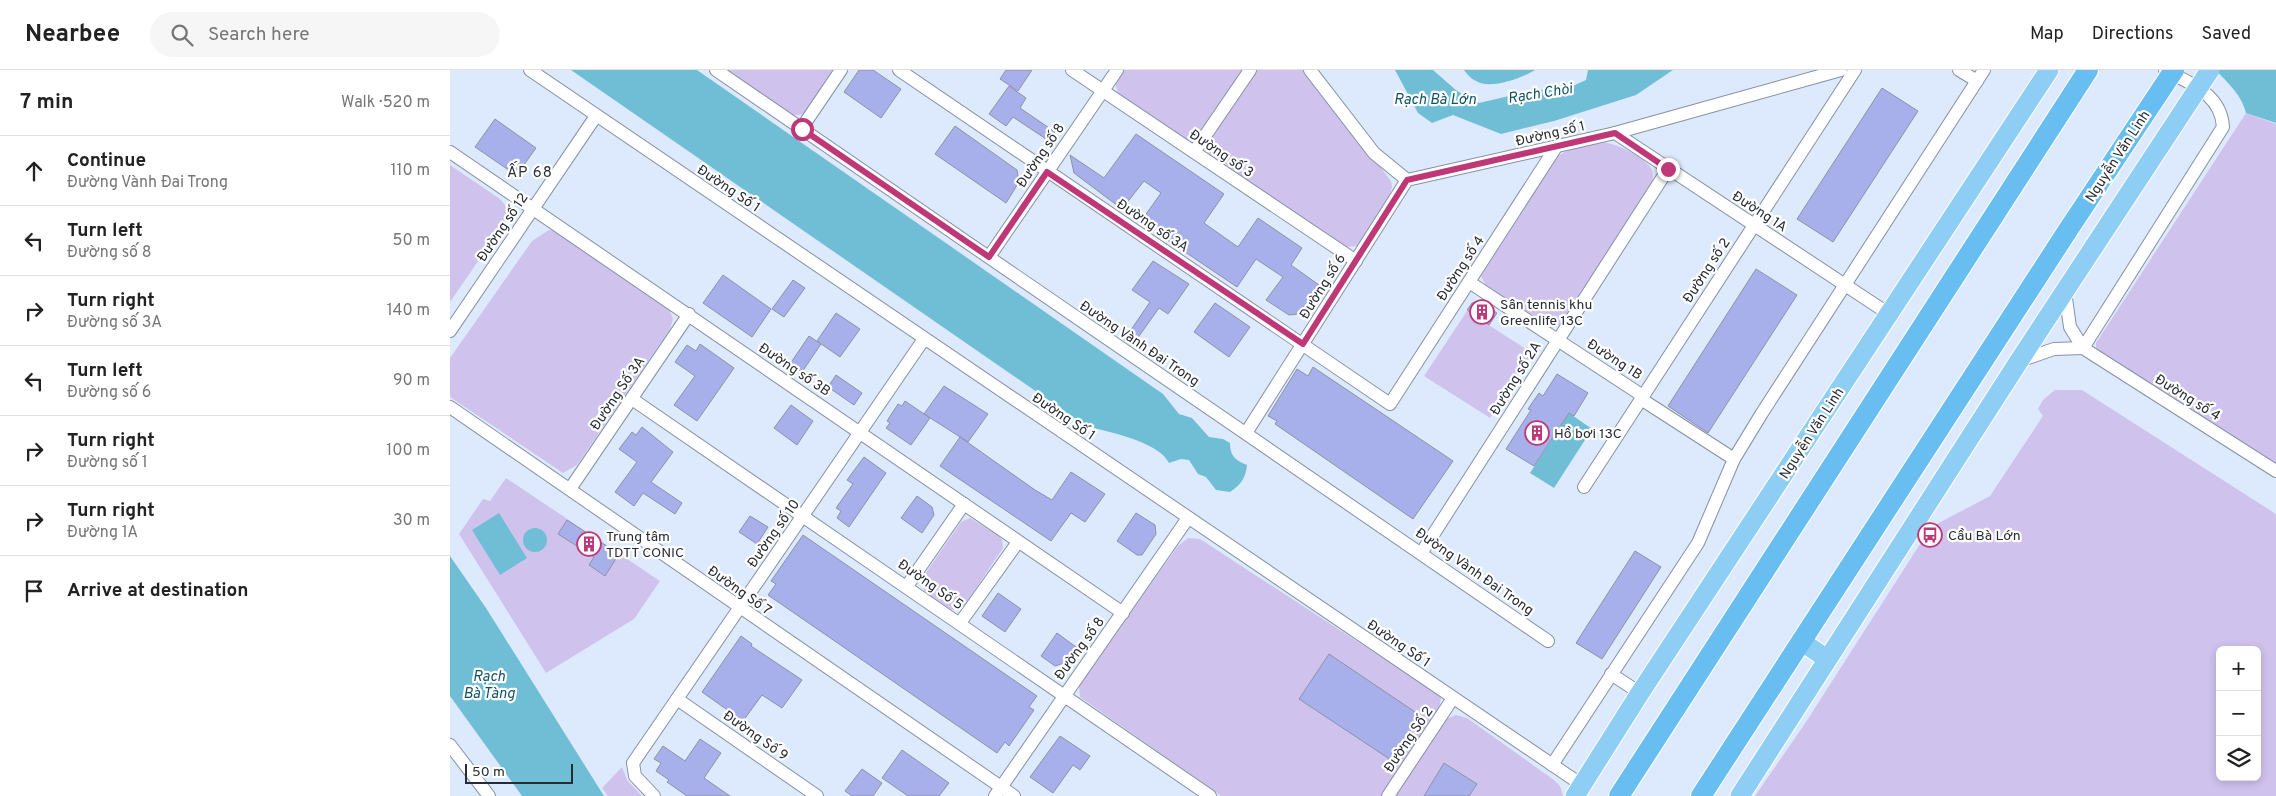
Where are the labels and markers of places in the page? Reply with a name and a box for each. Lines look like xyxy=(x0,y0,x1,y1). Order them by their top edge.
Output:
place label: Sân tennis khu Greenlife 13C xyxy=(1500,297,1592,330)
building icon: Sân tennis khu Greenlife 13C xyxy=(1469,299,1495,325)
building icon: Hồ bơi 13C xyxy=(1524,420,1550,446)
place label: Hồ bơi 13C xyxy=(1554,426,1622,443)
bus stop icon: Cầu Bà Lớn xyxy=(1917,522,1943,548)
place label: Cầu Bà Lớn xyxy=(1948,528,2021,545)
place label: Trung tâm TDTT CONIC xyxy=(606,529,684,562)
building icon: Trung tâm TDTT CONIC xyxy=(576,531,602,557)

